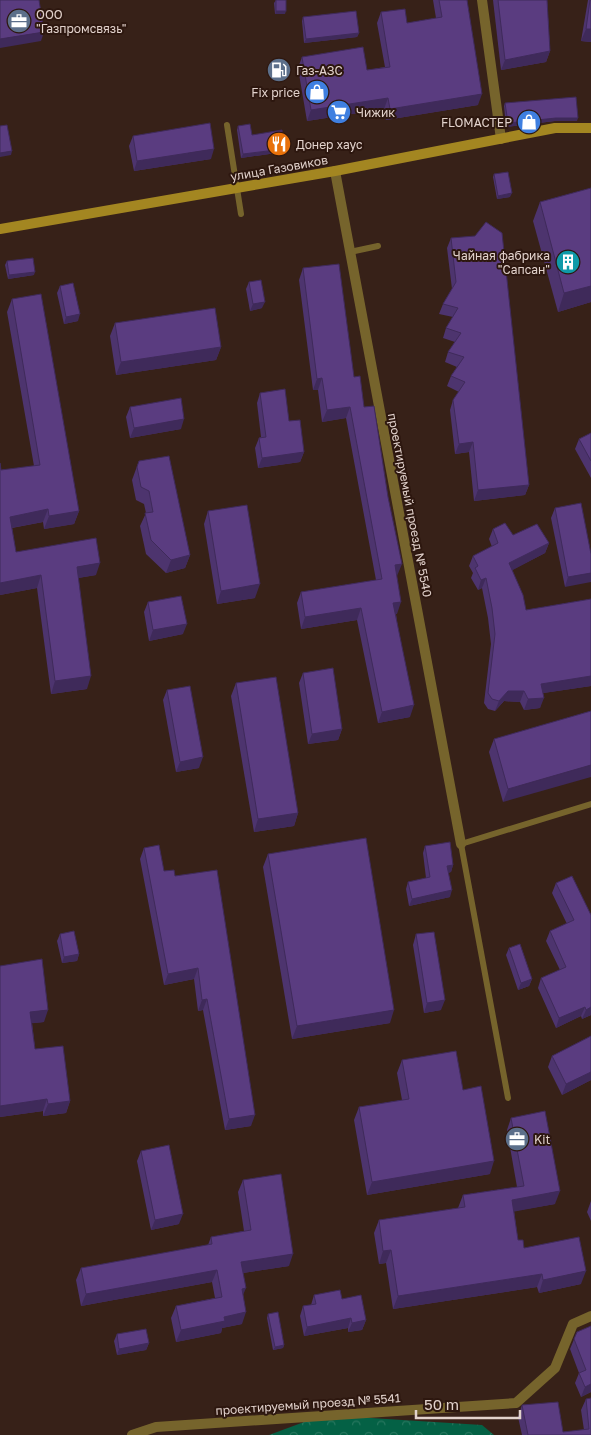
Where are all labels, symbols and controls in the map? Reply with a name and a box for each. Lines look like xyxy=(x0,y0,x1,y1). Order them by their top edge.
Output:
place label: ООО "Газпромсвязь" xyxy=(36,7,126,36)
office icon: ООО "Газпромсвязь" xyxy=(6,8,32,34)
fuel station icon: Газ-АЗС xyxy=(266,57,292,83)
place label: Газ-АЗС xyxy=(296,63,343,78)
shop icon: Fix price xyxy=(304,79,330,105)
place label: Fix price xyxy=(251,85,300,100)
supermarket icon: Чижик xyxy=(326,99,352,125)
place label: Чижик xyxy=(356,105,395,120)
shop icon: FLOМАСТЕР xyxy=(516,109,542,135)
place label: FLOМАСТЕР xyxy=(441,115,512,130)
restaurant icon: Донер хаус xyxy=(266,131,292,157)
place label: Донер хаус xyxy=(296,137,363,152)
street label: улица Газовиков xyxy=(229,152,329,184)
place label: Чайная фабрика "Сапсан" xyxy=(453,248,550,277)
building icon: Чайная фабрика "Сапсан" xyxy=(555,249,581,275)
street label: проектируемый проезд № 5540 xyxy=(385,412,435,598)
office icon: Kit xyxy=(504,1126,530,1152)
place label: Kit xyxy=(534,1132,550,1147)
scale bar xyxy=(416,1388,520,1420)
street label: проектируемый проезд № 5541 xyxy=(215,1390,401,1418)
text: 50 m xyxy=(424,1395,459,1413)

